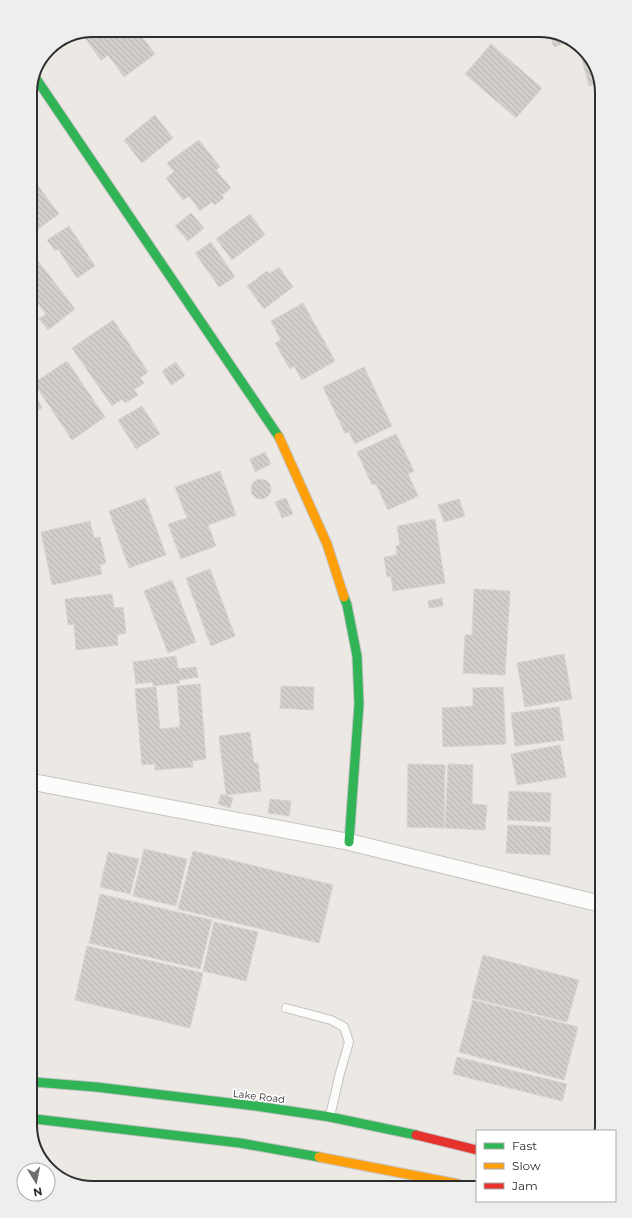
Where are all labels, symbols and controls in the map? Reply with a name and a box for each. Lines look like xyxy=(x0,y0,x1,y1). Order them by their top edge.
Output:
street label: Lake Road xyxy=(232,1087,286,1106)
legend xyxy=(476,1130,616,1202)
text: Fast xyxy=(512,1138,537,1153)
text: Slow xyxy=(512,1158,541,1173)
north arrow xyxy=(16,1162,56,1202)
text: Jam xyxy=(511,1178,538,1193)
text: N xyxy=(32,1184,43,1200)

